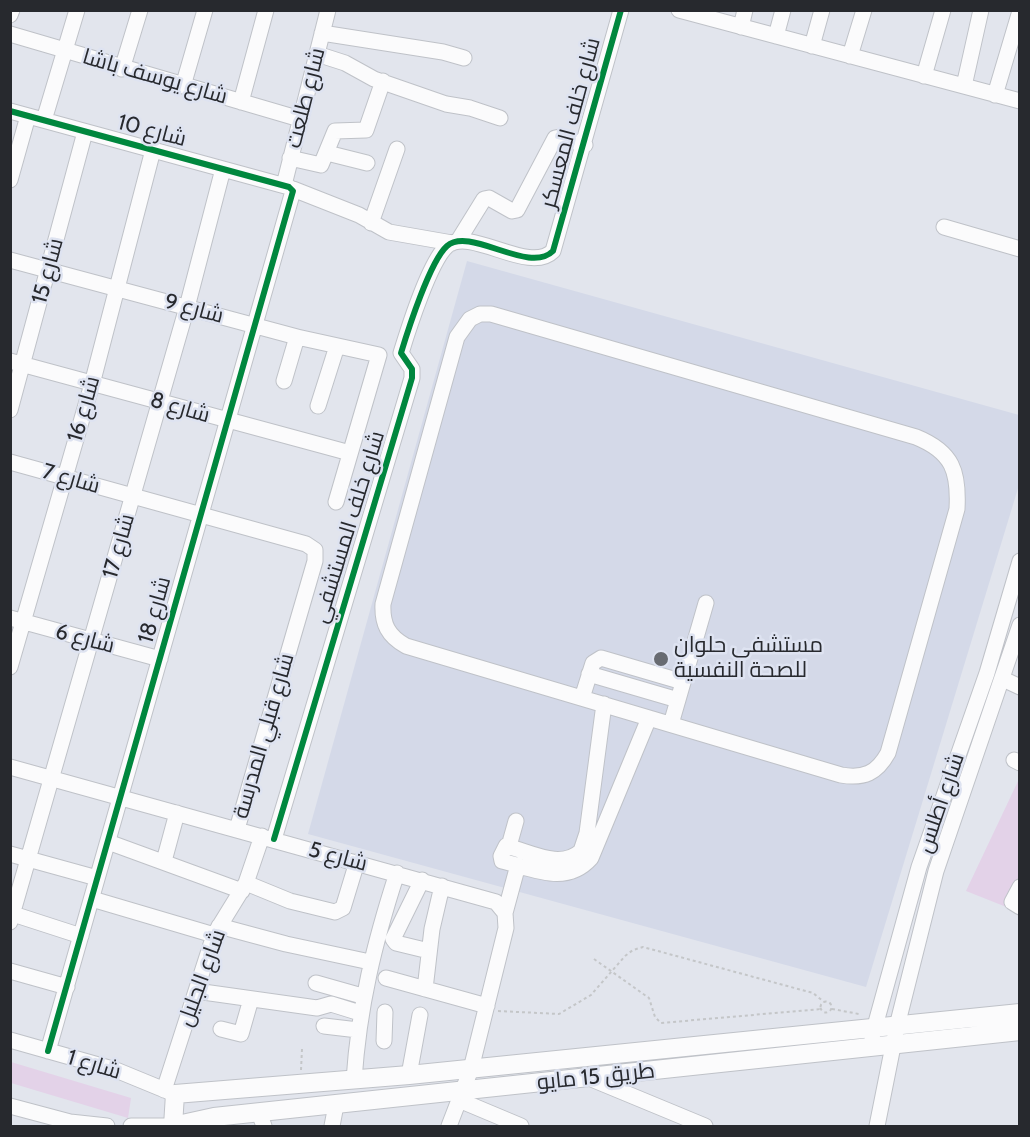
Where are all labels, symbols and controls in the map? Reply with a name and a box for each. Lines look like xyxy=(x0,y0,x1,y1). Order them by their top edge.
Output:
street label: شارع خلف المعسكر xyxy=(536,35,606,211)
street label: شارع يوسف باشا xyxy=(79,44,231,110)
street label: شارع طلعت xyxy=(281,45,331,151)
street label: شارع 10 xyxy=(115,109,189,153)
street label: شارع 15 xyxy=(27,235,69,307)
street label: شارع 9 xyxy=(162,288,226,330)
street label: شارع 16 xyxy=(62,373,106,445)
street label: شارع 8 xyxy=(147,387,213,429)
street label: شارع خلف المستشفي xyxy=(307,428,391,626)
street label: شارع 7 xyxy=(39,458,103,500)
street label: شارع 17 xyxy=(97,511,141,581)
street label: شارع 18 xyxy=(133,574,177,646)
street label: شارع 6 xyxy=(53,618,117,660)
place label: مستشفي حلوان للصحة النفسية xyxy=(674,633,823,684)
street label: شارع قبلي المدرسة xyxy=(228,650,300,822)
marker: مستشفي حلوان للصحة النفسية xyxy=(652,650,670,668)
street label: شارع أطلس xyxy=(912,750,970,856)
street label: شارع 5 xyxy=(306,837,370,877)
street label: شارع الجليل xyxy=(172,926,232,1030)
street label: شارع 1 xyxy=(64,1044,124,1086)
street label: طريق 15 مايو xyxy=(536,1058,656,1096)

